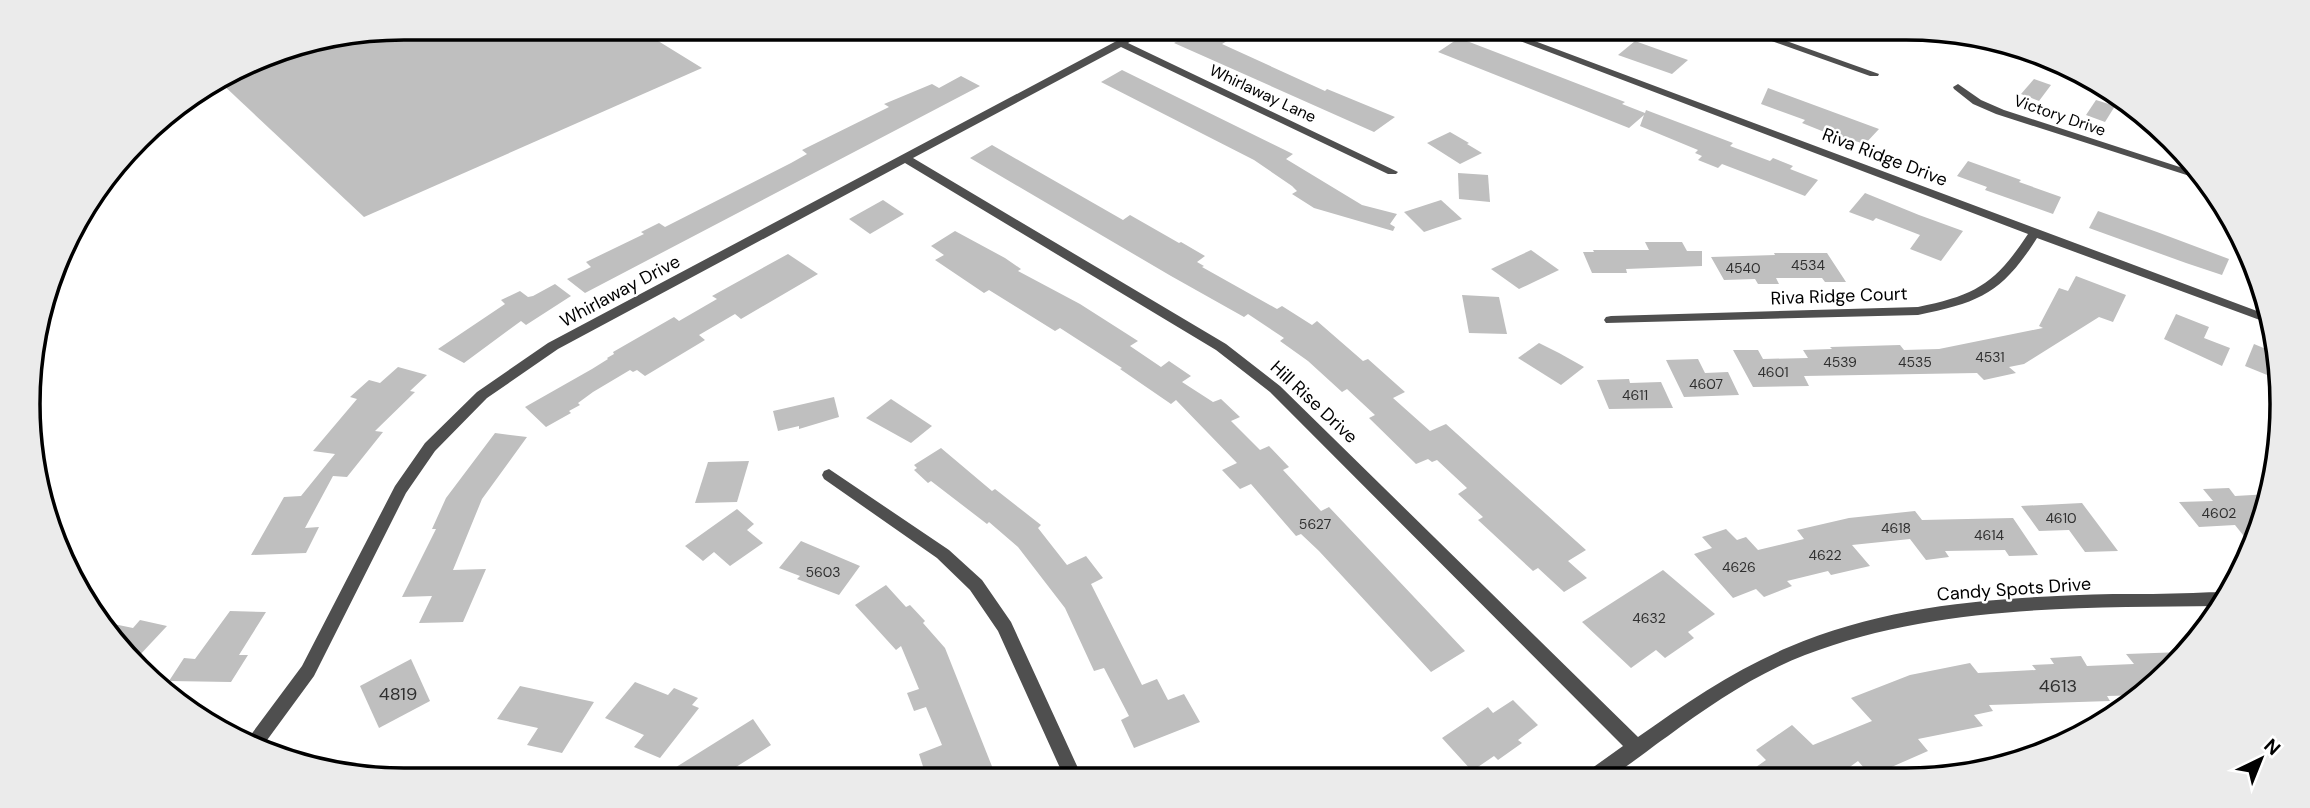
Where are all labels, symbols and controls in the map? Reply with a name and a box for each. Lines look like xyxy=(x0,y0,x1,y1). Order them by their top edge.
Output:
street label: Whirlaway Lane xyxy=(1206,60,1320,127)
street label: Victory Drive xyxy=(2011,90,2109,141)
street label: Riva Ridge Drive xyxy=(1819,122,1951,192)
street label: Whirlaway Drive xyxy=(556,249,684,333)
house number: 4534 xyxy=(1791,256,1825,274)
house number: 4540 xyxy=(1725,259,1761,277)
street label: Riva Ridge Court xyxy=(1770,282,1908,310)
house number: 4531 xyxy=(1975,348,2005,366)
house number: 4539 xyxy=(1823,353,1857,371)
house number: 4535 xyxy=(1898,353,1932,371)
street label: Hill Rise Drive xyxy=(1265,355,1363,449)
house number: 4601 xyxy=(1757,363,1789,381)
house number: 4607 xyxy=(1689,375,1723,393)
house number: 4611 xyxy=(1622,386,1648,404)
house number: 4602 xyxy=(2202,504,2236,522)
house number: 4610 xyxy=(2045,509,2077,527)
house number: 5627 xyxy=(1299,515,1331,533)
house number: 4618 xyxy=(1881,519,1911,537)
house number: 4614 xyxy=(1974,526,2005,544)
house number: 4622 xyxy=(1808,546,1842,564)
house number: 4626 xyxy=(1722,558,1756,576)
house number: 5603 xyxy=(805,563,841,581)
street label: Candy Spots Drive xyxy=(1936,572,2092,606)
house number: 4632 xyxy=(1632,609,1666,627)
house number: 4613 xyxy=(2039,674,2077,698)
house number: 4819 xyxy=(379,682,417,706)
north arrow xyxy=(2226,724,2296,794)
text: N xyxy=(2259,733,2286,761)

